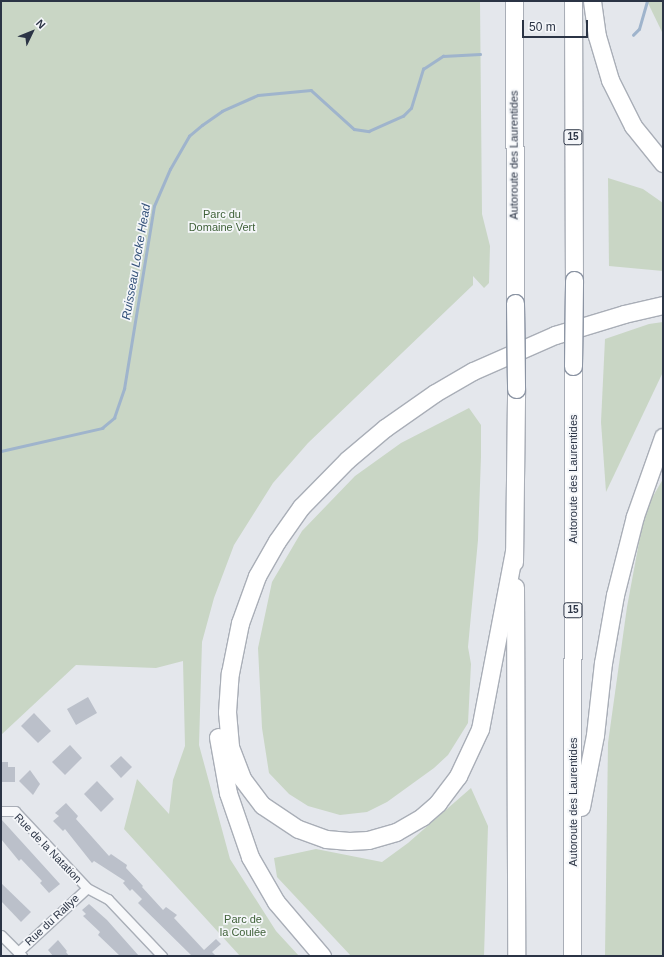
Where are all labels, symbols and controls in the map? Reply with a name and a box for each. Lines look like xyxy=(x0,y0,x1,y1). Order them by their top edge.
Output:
north arrow xyxy=(12,12,52,52)
scale bar xyxy=(524,12,590,38)
text: N xyxy=(34,17,48,31)
text: 50 m xyxy=(529,20,556,34)
street label: Autoroute des Laurentides xyxy=(507,90,521,220)
road number: 15 xyxy=(563,129,583,145)
water label: Ruisseau Locke Head xyxy=(120,203,154,321)
park label: Parc du Domaine Vert xyxy=(189,208,255,234)
street label: Autoroute des Laurentides xyxy=(566,414,580,544)
road number: 15 xyxy=(563,602,583,618)
street label: Autoroute des Laurentides xyxy=(566,737,580,867)
street label: Rue de la Natation xyxy=(12,811,84,885)
street label: Rue du Rallye xyxy=(22,892,82,948)
park label: Parc de la Coulée xyxy=(220,913,266,939)

